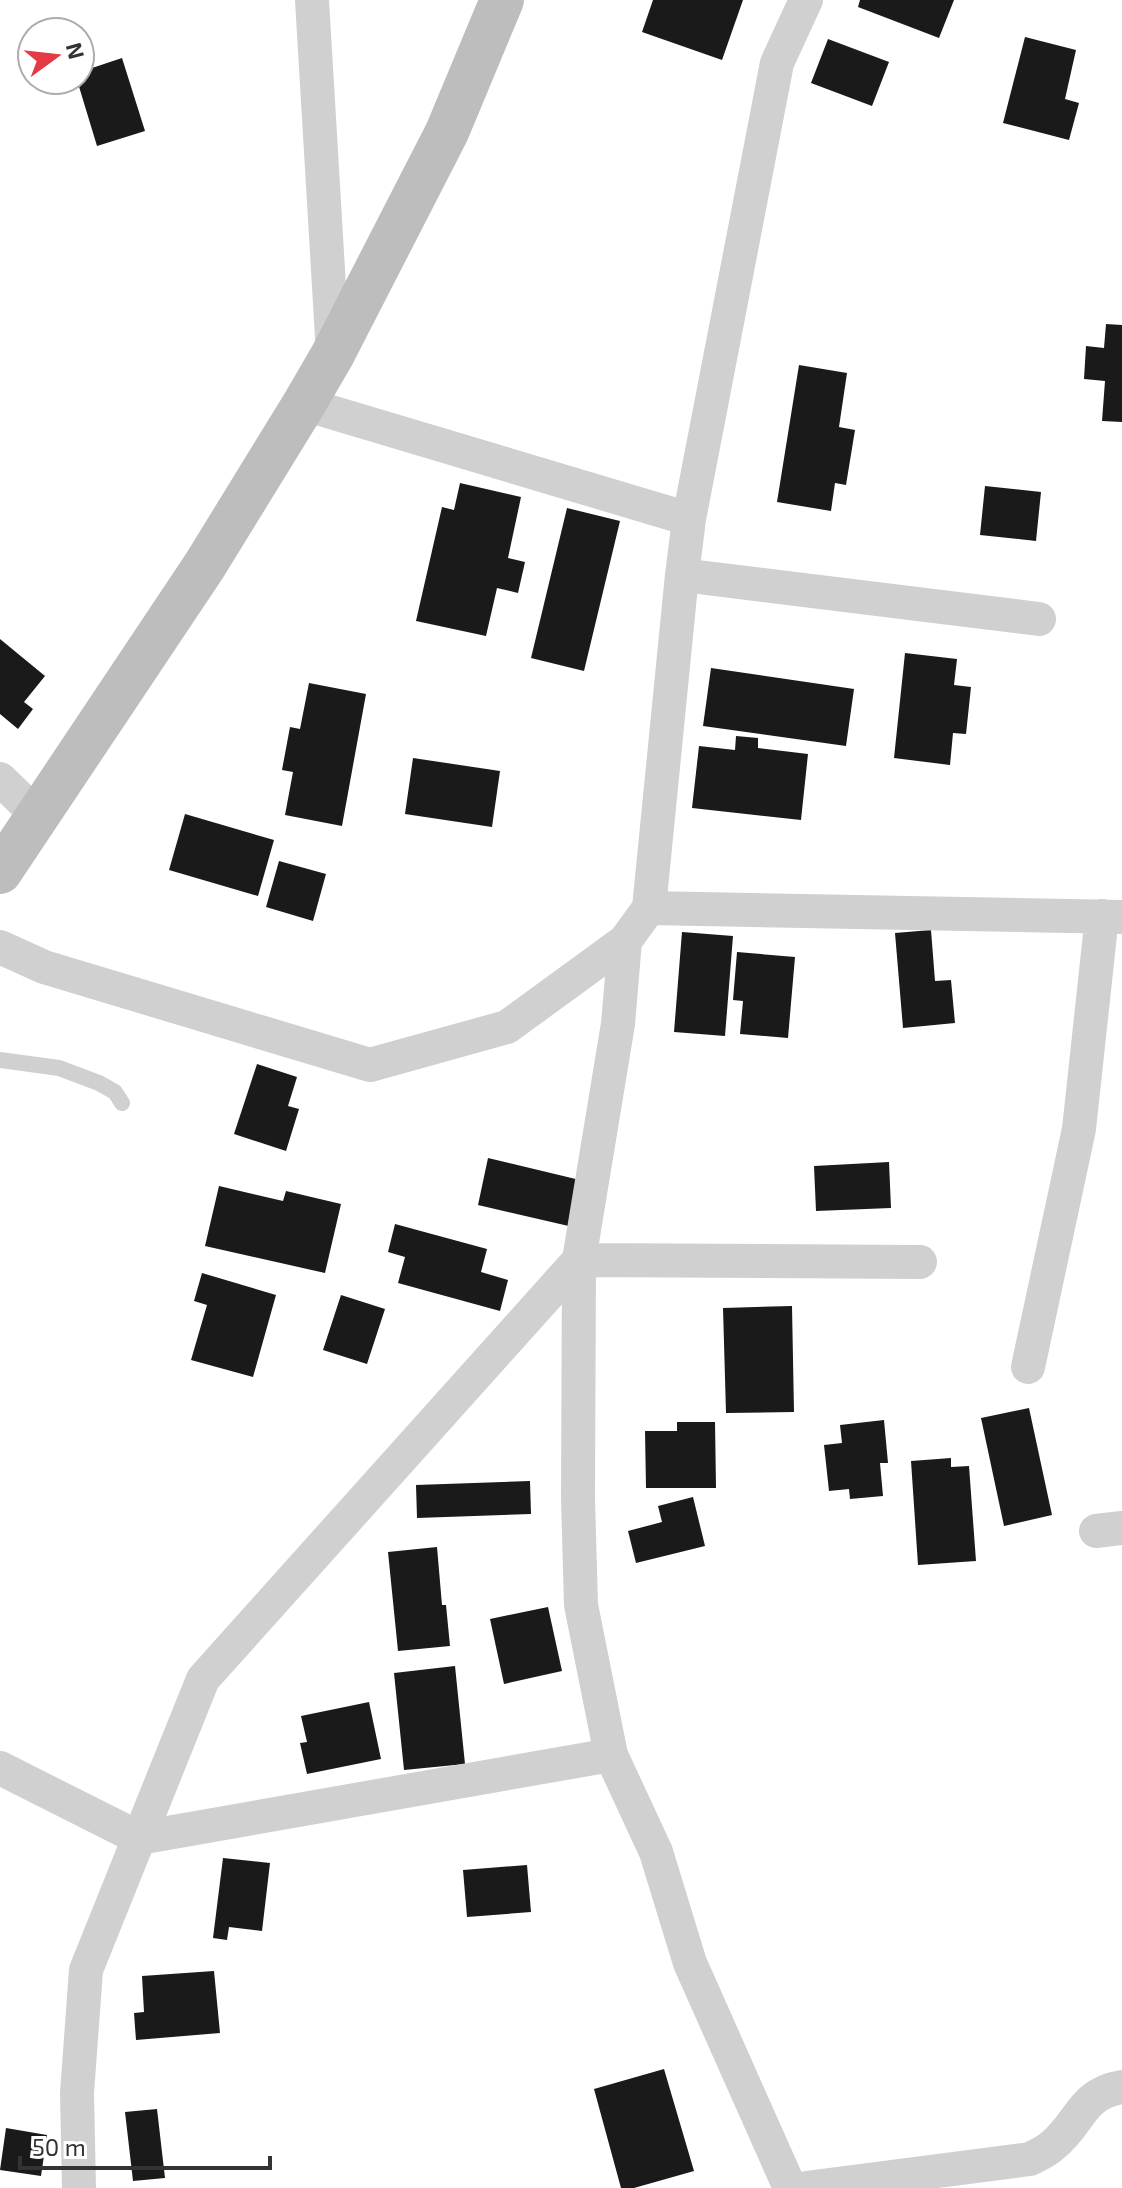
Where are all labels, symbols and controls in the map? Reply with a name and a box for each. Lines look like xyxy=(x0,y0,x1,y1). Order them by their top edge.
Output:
north arrow xyxy=(16,16,96,96)
text: N xyxy=(62,40,91,62)
scale bar xyxy=(20,2120,270,2170)
text: 50 m xyxy=(32,2132,86,2161)

